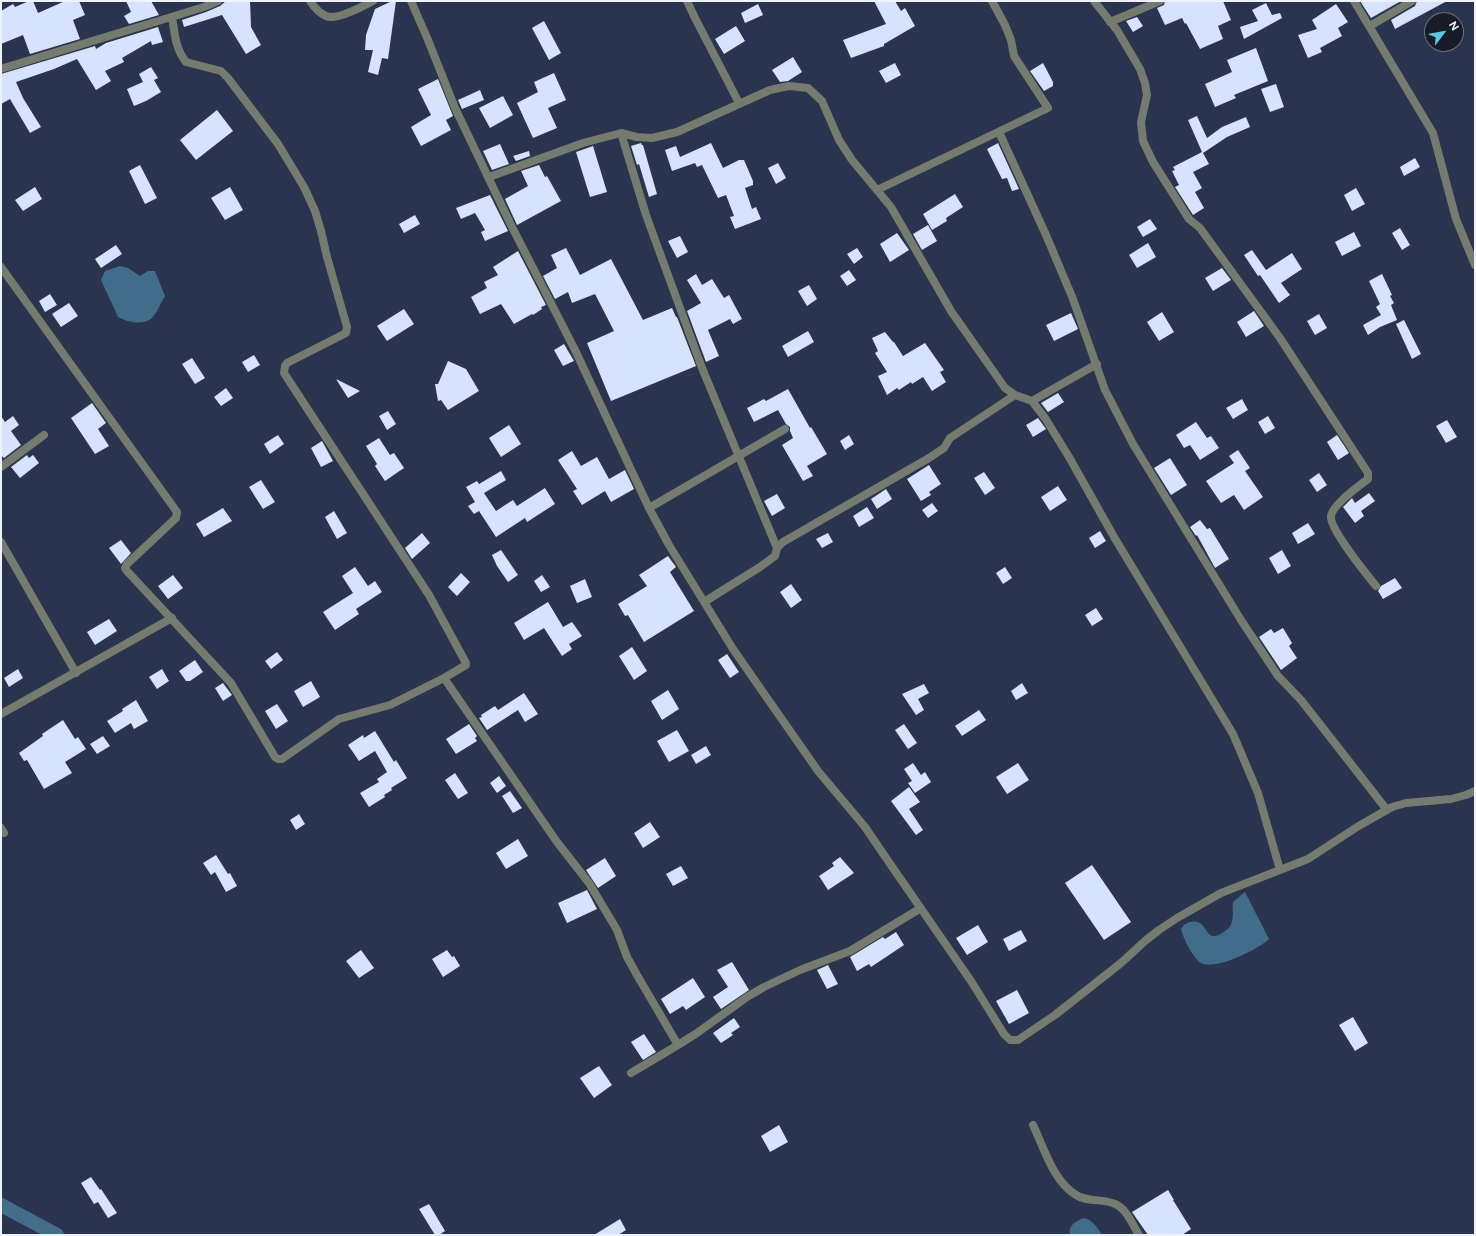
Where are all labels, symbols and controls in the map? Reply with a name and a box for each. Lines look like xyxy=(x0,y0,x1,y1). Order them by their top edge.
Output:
north arrow xyxy=(1424,12,1464,52)
text: N xyxy=(1446,19,1462,33)

